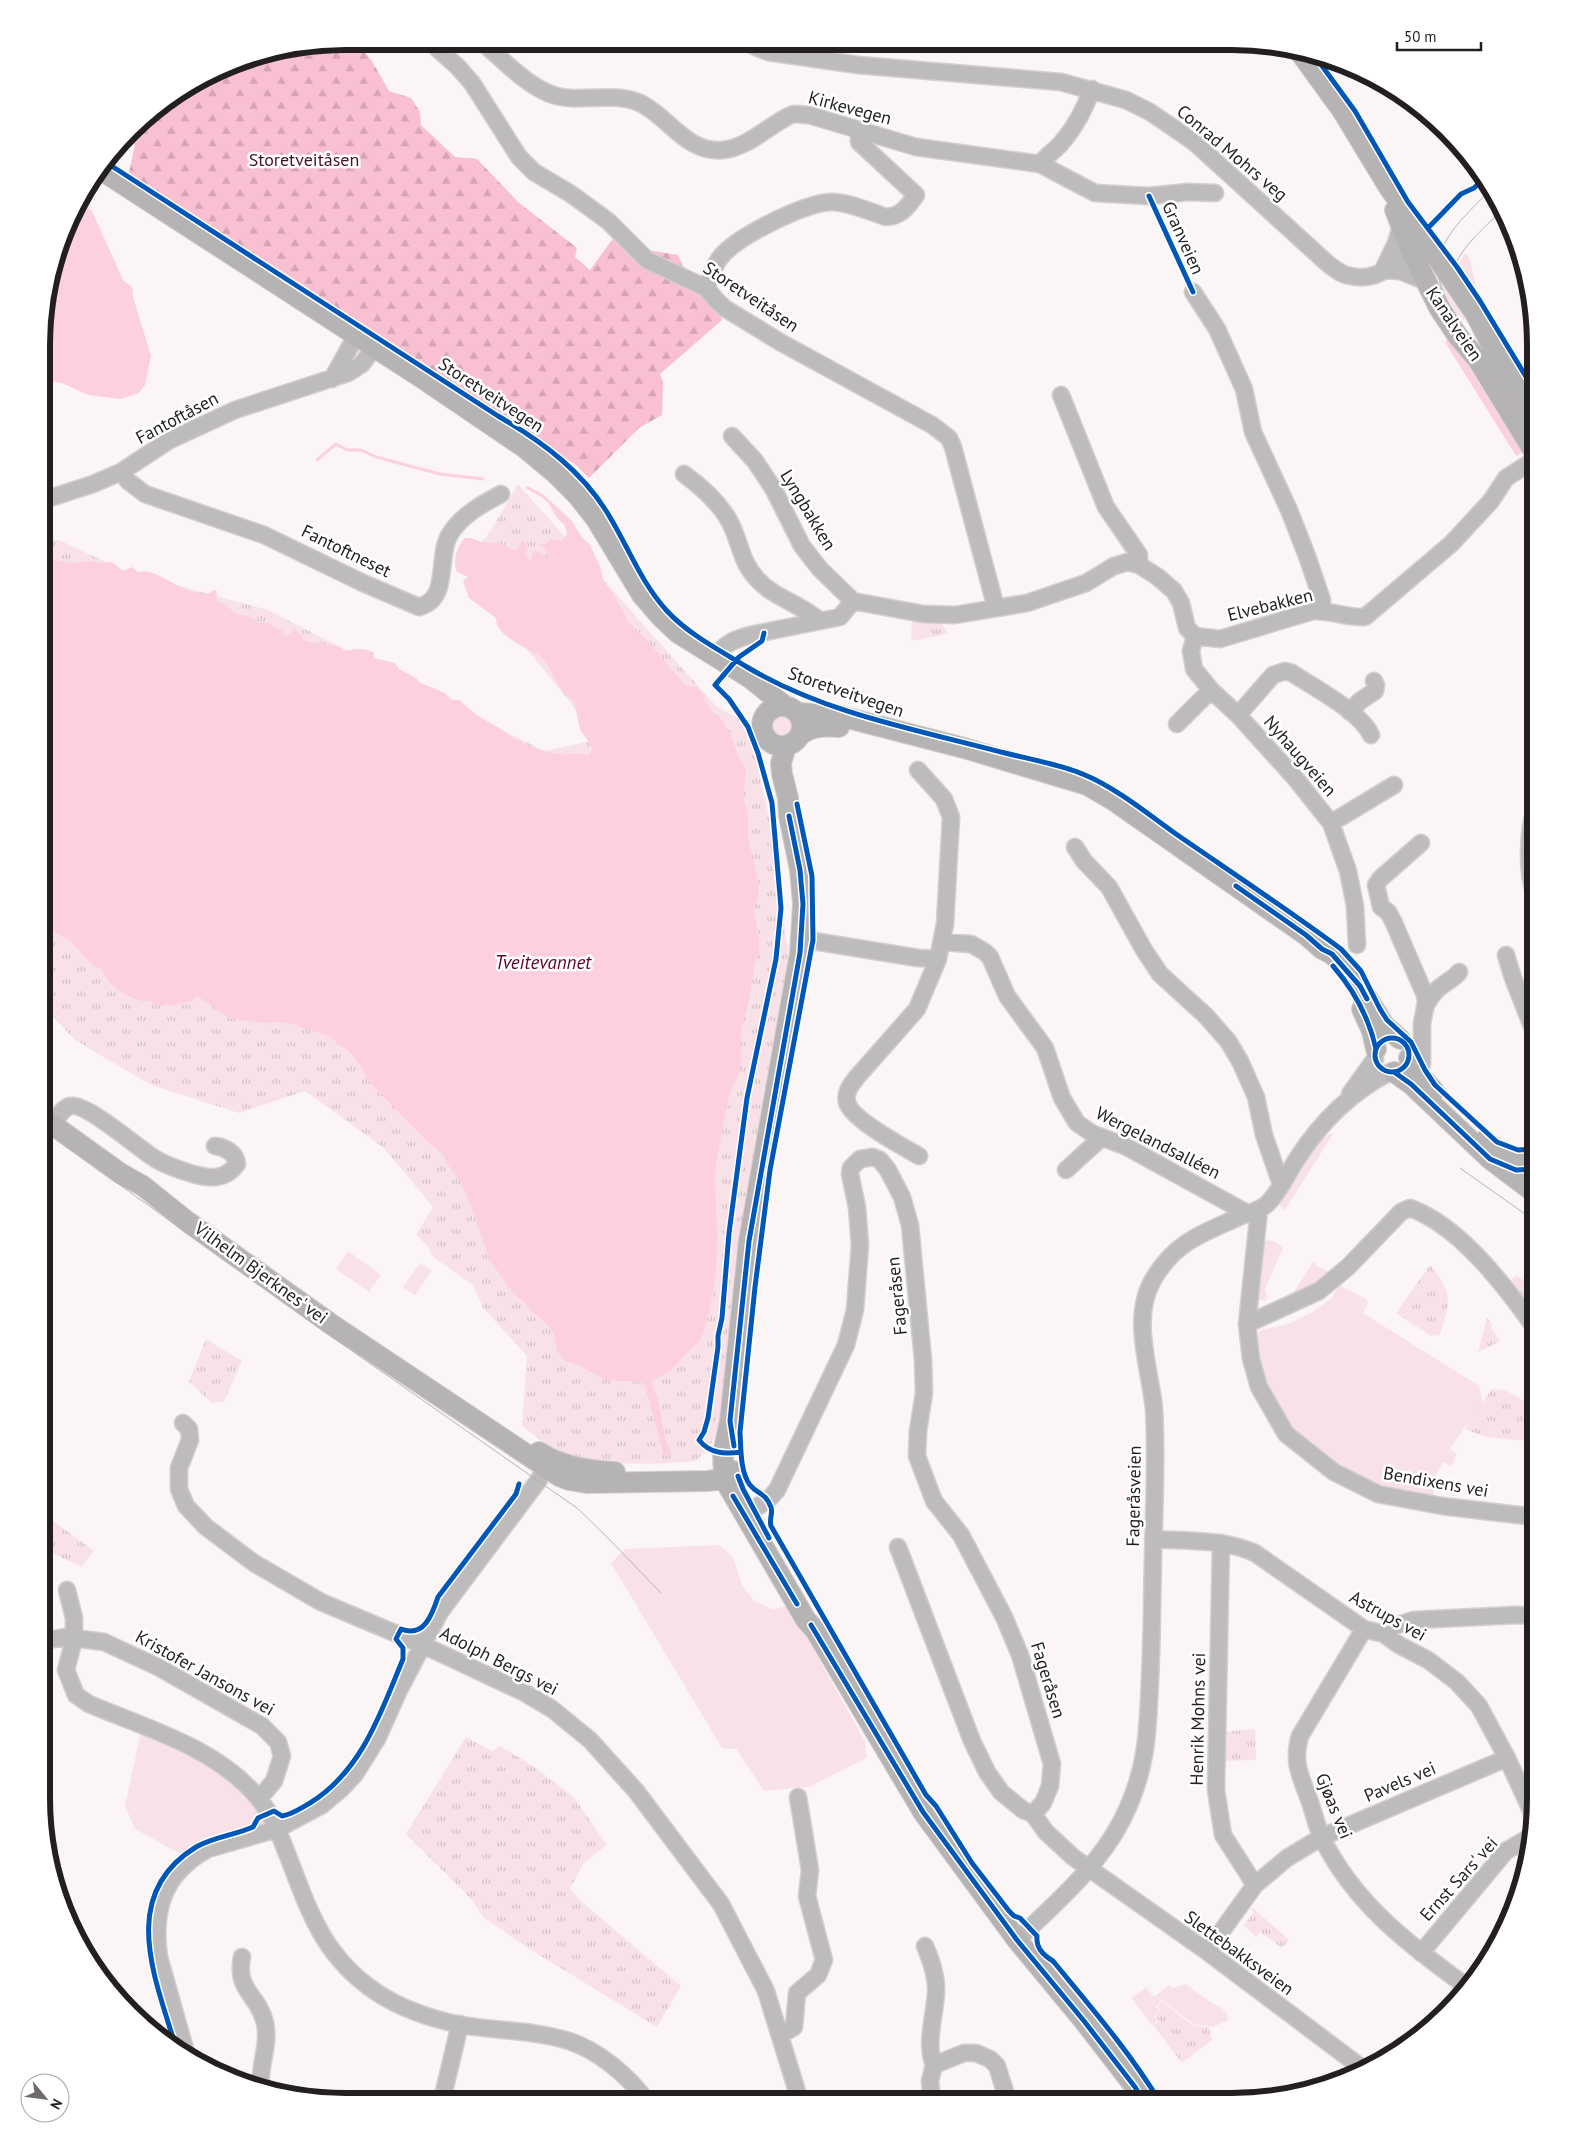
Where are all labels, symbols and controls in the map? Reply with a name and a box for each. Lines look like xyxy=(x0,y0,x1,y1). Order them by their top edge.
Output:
scale bar xyxy=(1397,20,1481,52)
text: 50 m xyxy=(1404,27,1437,46)
street label: Kirkevegen xyxy=(806,85,894,130)
street label: Conrad Mohrs veg xyxy=(1172,100,1292,206)
park label: Storetveitåsen xyxy=(249,148,359,171)
street label: Granveien xyxy=(1157,198,1210,278)
street label: Storetveitåsen xyxy=(699,256,804,337)
street label: Kanalveien xyxy=(1421,282,1488,365)
street label: Storetveitvegen xyxy=(434,352,548,437)
street label: Fantoftåsen xyxy=(131,386,222,449)
street label: Lyngbakken xyxy=(775,465,841,554)
street label: Fantoftneset xyxy=(298,519,395,582)
street label: Elvebakken xyxy=(1225,583,1315,626)
street label: Storetveitvegen xyxy=(785,661,907,722)
street label: Nyhaugveien xyxy=(1259,710,1342,801)
water label: Tveitevannet xyxy=(495,950,592,974)
street label: Wergelandsalléen xyxy=(1092,1101,1224,1184)
street label: Vilhelm Bjerknes' vei xyxy=(189,1216,332,1329)
street label: Fageråsen xyxy=(881,1256,912,1336)
street label: Fageråsveien xyxy=(1121,1445,1146,1547)
street label: Bendixens vei xyxy=(1382,1461,1490,1502)
street label: Astrups vei xyxy=(1346,1585,1431,1646)
street label: Adolph Bergs vei xyxy=(436,1621,562,1700)
street label: Kristofer Jansons vei xyxy=(132,1625,279,1720)
street label: Fageråsen xyxy=(1026,1639,1071,1721)
street label: Henrik Mohns vei xyxy=(1185,1652,1210,1786)
street label: Pavels vei xyxy=(1360,1756,1439,1807)
street label: Gjøas vei xyxy=(1311,1770,1358,1842)
street label: Ernst Sars' vei xyxy=(1415,1832,1503,1926)
street label: Slettebakksveien xyxy=(1180,1905,1299,2000)
north arrow xyxy=(20,2073,70,2123)
text: N xyxy=(46,2096,66,2113)

